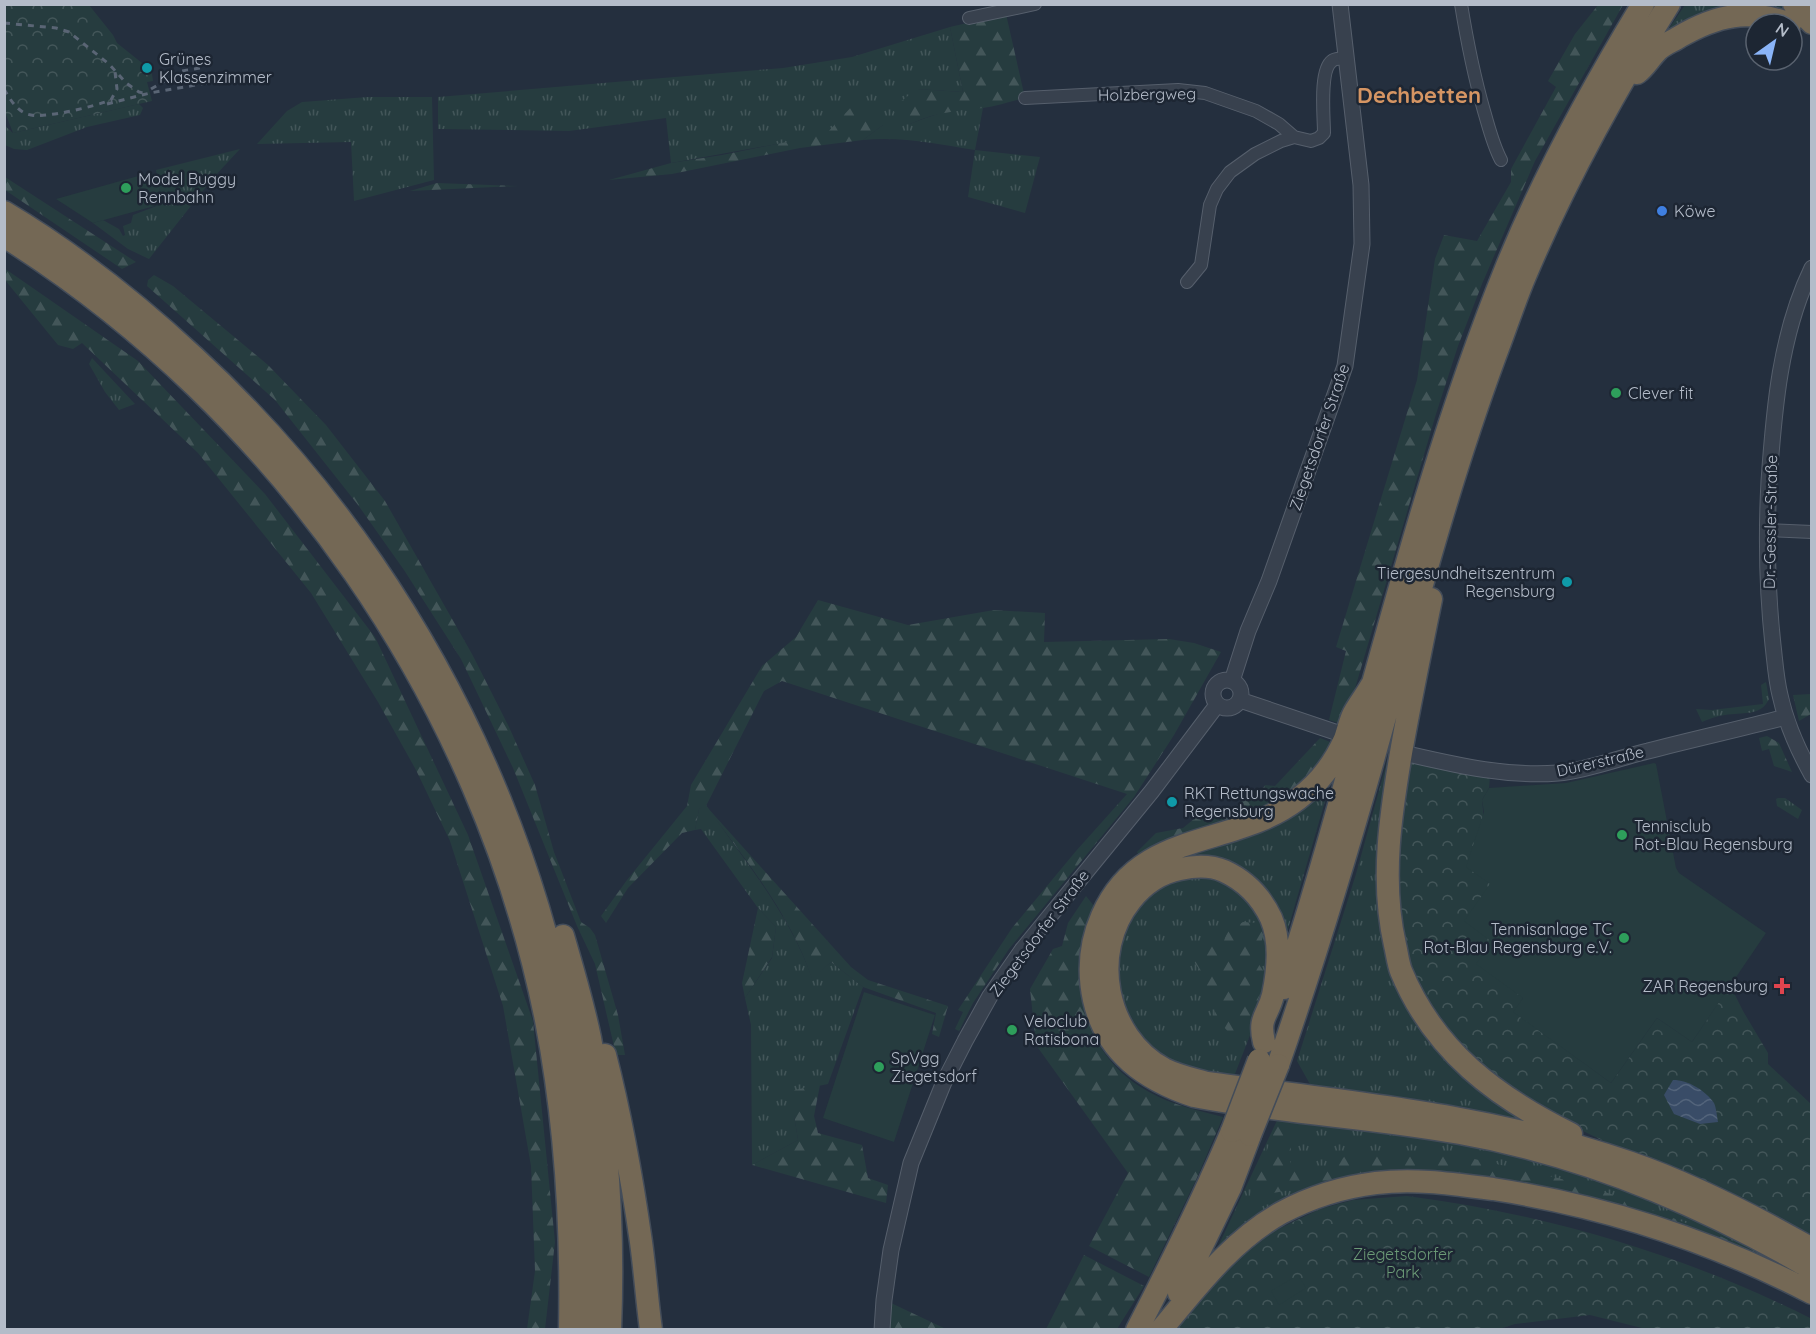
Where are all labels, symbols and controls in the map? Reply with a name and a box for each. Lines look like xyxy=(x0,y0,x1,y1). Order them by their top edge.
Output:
north arrow xyxy=(1744,12,1804,72)
text: N xyxy=(1772,18,1793,41)
place label: Grünes Klassenzimmer xyxy=(159,49,272,87)
marker: Grünes Klassenzimmer xyxy=(140,61,154,75)
district label: Dechbetten xyxy=(1357,81,1481,109)
street label: Holzbergweg xyxy=(1098,83,1196,105)
place label: Model Buggy Rennbahn xyxy=(138,169,236,207)
marker: Model Buggy Rennbahn xyxy=(119,181,133,195)
place label: Köwe xyxy=(1674,201,1716,221)
marker: Köwe xyxy=(1655,204,1669,218)
street label: Ziegetsdorfer Straße xyxy=(1285,361,1353,513)
place label: Clever fit xyxy=(1628,383,1693,403)
marker: Clever fit xyxy=(1609,386,1623,400)
street label: Dr.-Gessler-Straße xyxy=(1759,455,1781,589)
place label: Tiergesundheitszentrum Regensburg xyxy=(1377,563,1555,601)
marker: Tiergesundheitszentrum Regensburg xyxy=(1560,575,1574,589)
street label: Dürerstraße xyxy=(1554,741,1646,781)
place label: RKT Rettungswache Regensburg xyxy=(1184,783,1334,821)
marker: RKT Rettungswache Regensburg xyxy=(1165,795,1179,809)
place label: Tennisclub Rot-Blau Regensburg xyxy=(1634,816,1793,854)
marker: Tennisclub Rot-Blau Regensburg xyxy=(1615,828,1629,842)
street label: Ziegetsdorfer Straße xyxy=(985,866,1093,1000)
place label: Tennisanlage TC Rot-Blau Regensburg e.V. xyxy=(1423,919,1612,957)
marker: Tennisanlage TC Rot-Blau Regensburg e.V. xyxy=(1617,931,1631,945)
place label: ZAR Regensburg xyxy=(1642,976,1768,996)
marker: ZAR Regensburg xyxy=(1773,977,1791,995)
place label: Veloclub Ratisbona xyxy=(1024,1011,1099,1049)
marker: Veloclub Ratisbona xyxy=(1005,1023,1019,1037)
place label: SpVgg Ziegetsdorf xyxy=(891,1048,977,1086)
marker: SpVgg Ziegetsdorf xyxy=(872,1060,886,1074)
park label: Ziegetsdorfer Park xyxy=(1353,1244,1453,1282)

